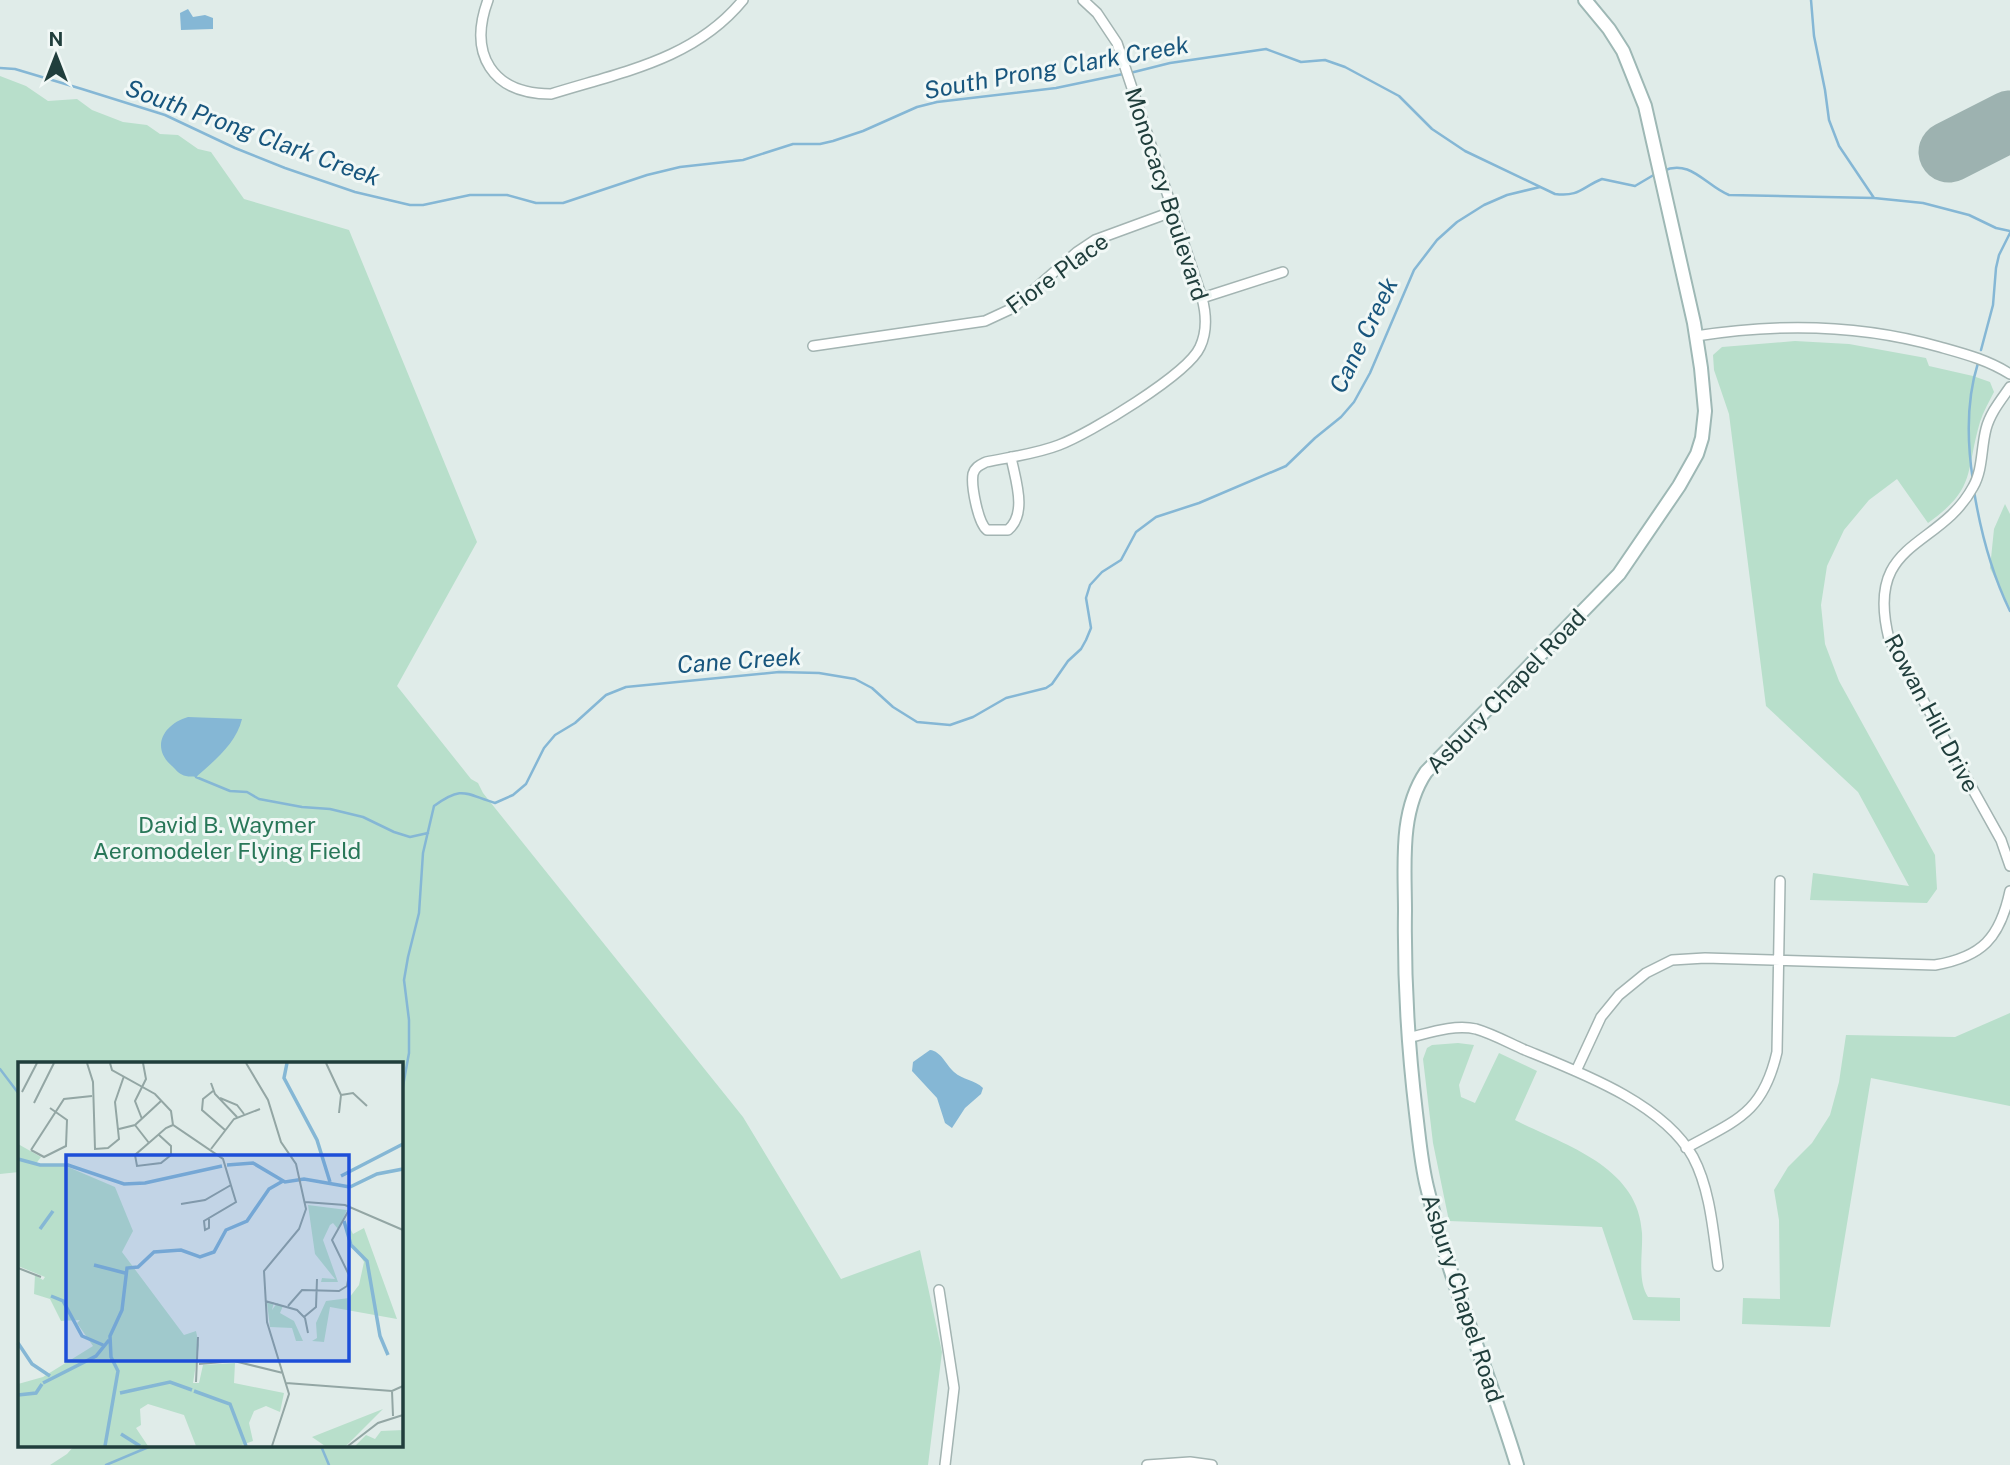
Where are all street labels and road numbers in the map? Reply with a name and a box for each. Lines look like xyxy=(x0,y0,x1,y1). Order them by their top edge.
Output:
street label: Monocacy Boulevard xyxy=(1120,84,1214,304)
street label: Fiore Place xyxy=(1001,227,1113,319)
street label: Asbury Chapel Road xyxy=(1421,603,1591,779)
street label: Rowan Hill Drive xyxy=(1879,629,1985,797)
street label: Asbury Chapel Road xyxy=(1417,1190,1509,1406)

